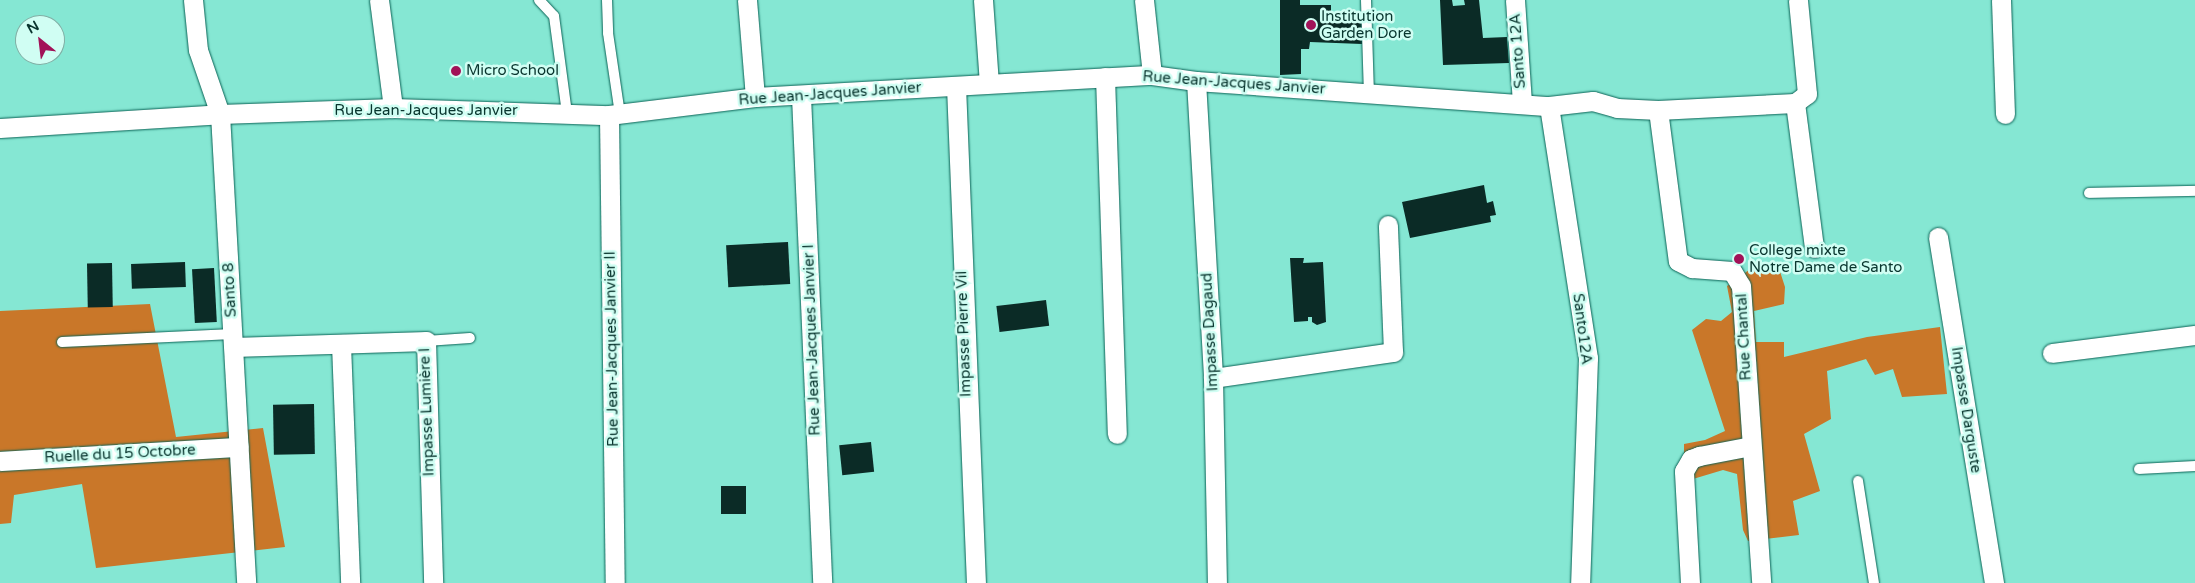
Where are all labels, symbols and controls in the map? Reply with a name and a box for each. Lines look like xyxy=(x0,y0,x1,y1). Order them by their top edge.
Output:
place label: Institution Garden Dore xyxy=(1321,7,1411,42)
street label: Santo 12A xyxy=(1506,13,1530,89)
north arrow xyxy=(15,15,65,65)
text: N xyxy=(24,17,42,37)
marker: Institution Garden Dore xyxy=(1305,19,1317,31)
place label: Micro School xyxy=(466,62,559,80)
marker: Micro School xyxy=(450,65,462,77)
street label: Rue Jean-Jacques Janvier xyxy=(1142,68,1326,98)
street label: Rue Jean-Jacques Janvier xyxy=(738,79,922,109)
street label: Rue Jean-Jacques Janvier xyxy=(334,102,518,120)
place label: College mixte Notre Dame de Santo xyxy=(1749,241,1902,276)
street label: Rue Jean-Jacques Janvier I xyxy=(800,244,824,436)
street label: Rue Jean-Jacques Janvier II xyxy=(601,251,623,447)
marker: College mixte Notre Dame de Santo xyxy=(1733,253,1745,265)
street label: Santo 8 xyxy=(220,262,240,318)
street label: Impasse Pierre Vil xyxy=(953,271,975,397)
street label: Impasse Dagaud xyxy=(1198,272,1222,392)
street label: Santo12A xyxy=(1569,292,1595,366)
street label: Rue Chantal xyxy=(1733,293,1755,381)
street label: Impasse Darguste xyxy=(1947,346,1985,474)
street label: Impasse Lumière I xyxy=(416,347,438,477)
street label: Ruelle du 15 Octobre xyxy=(44,441,196,467)

